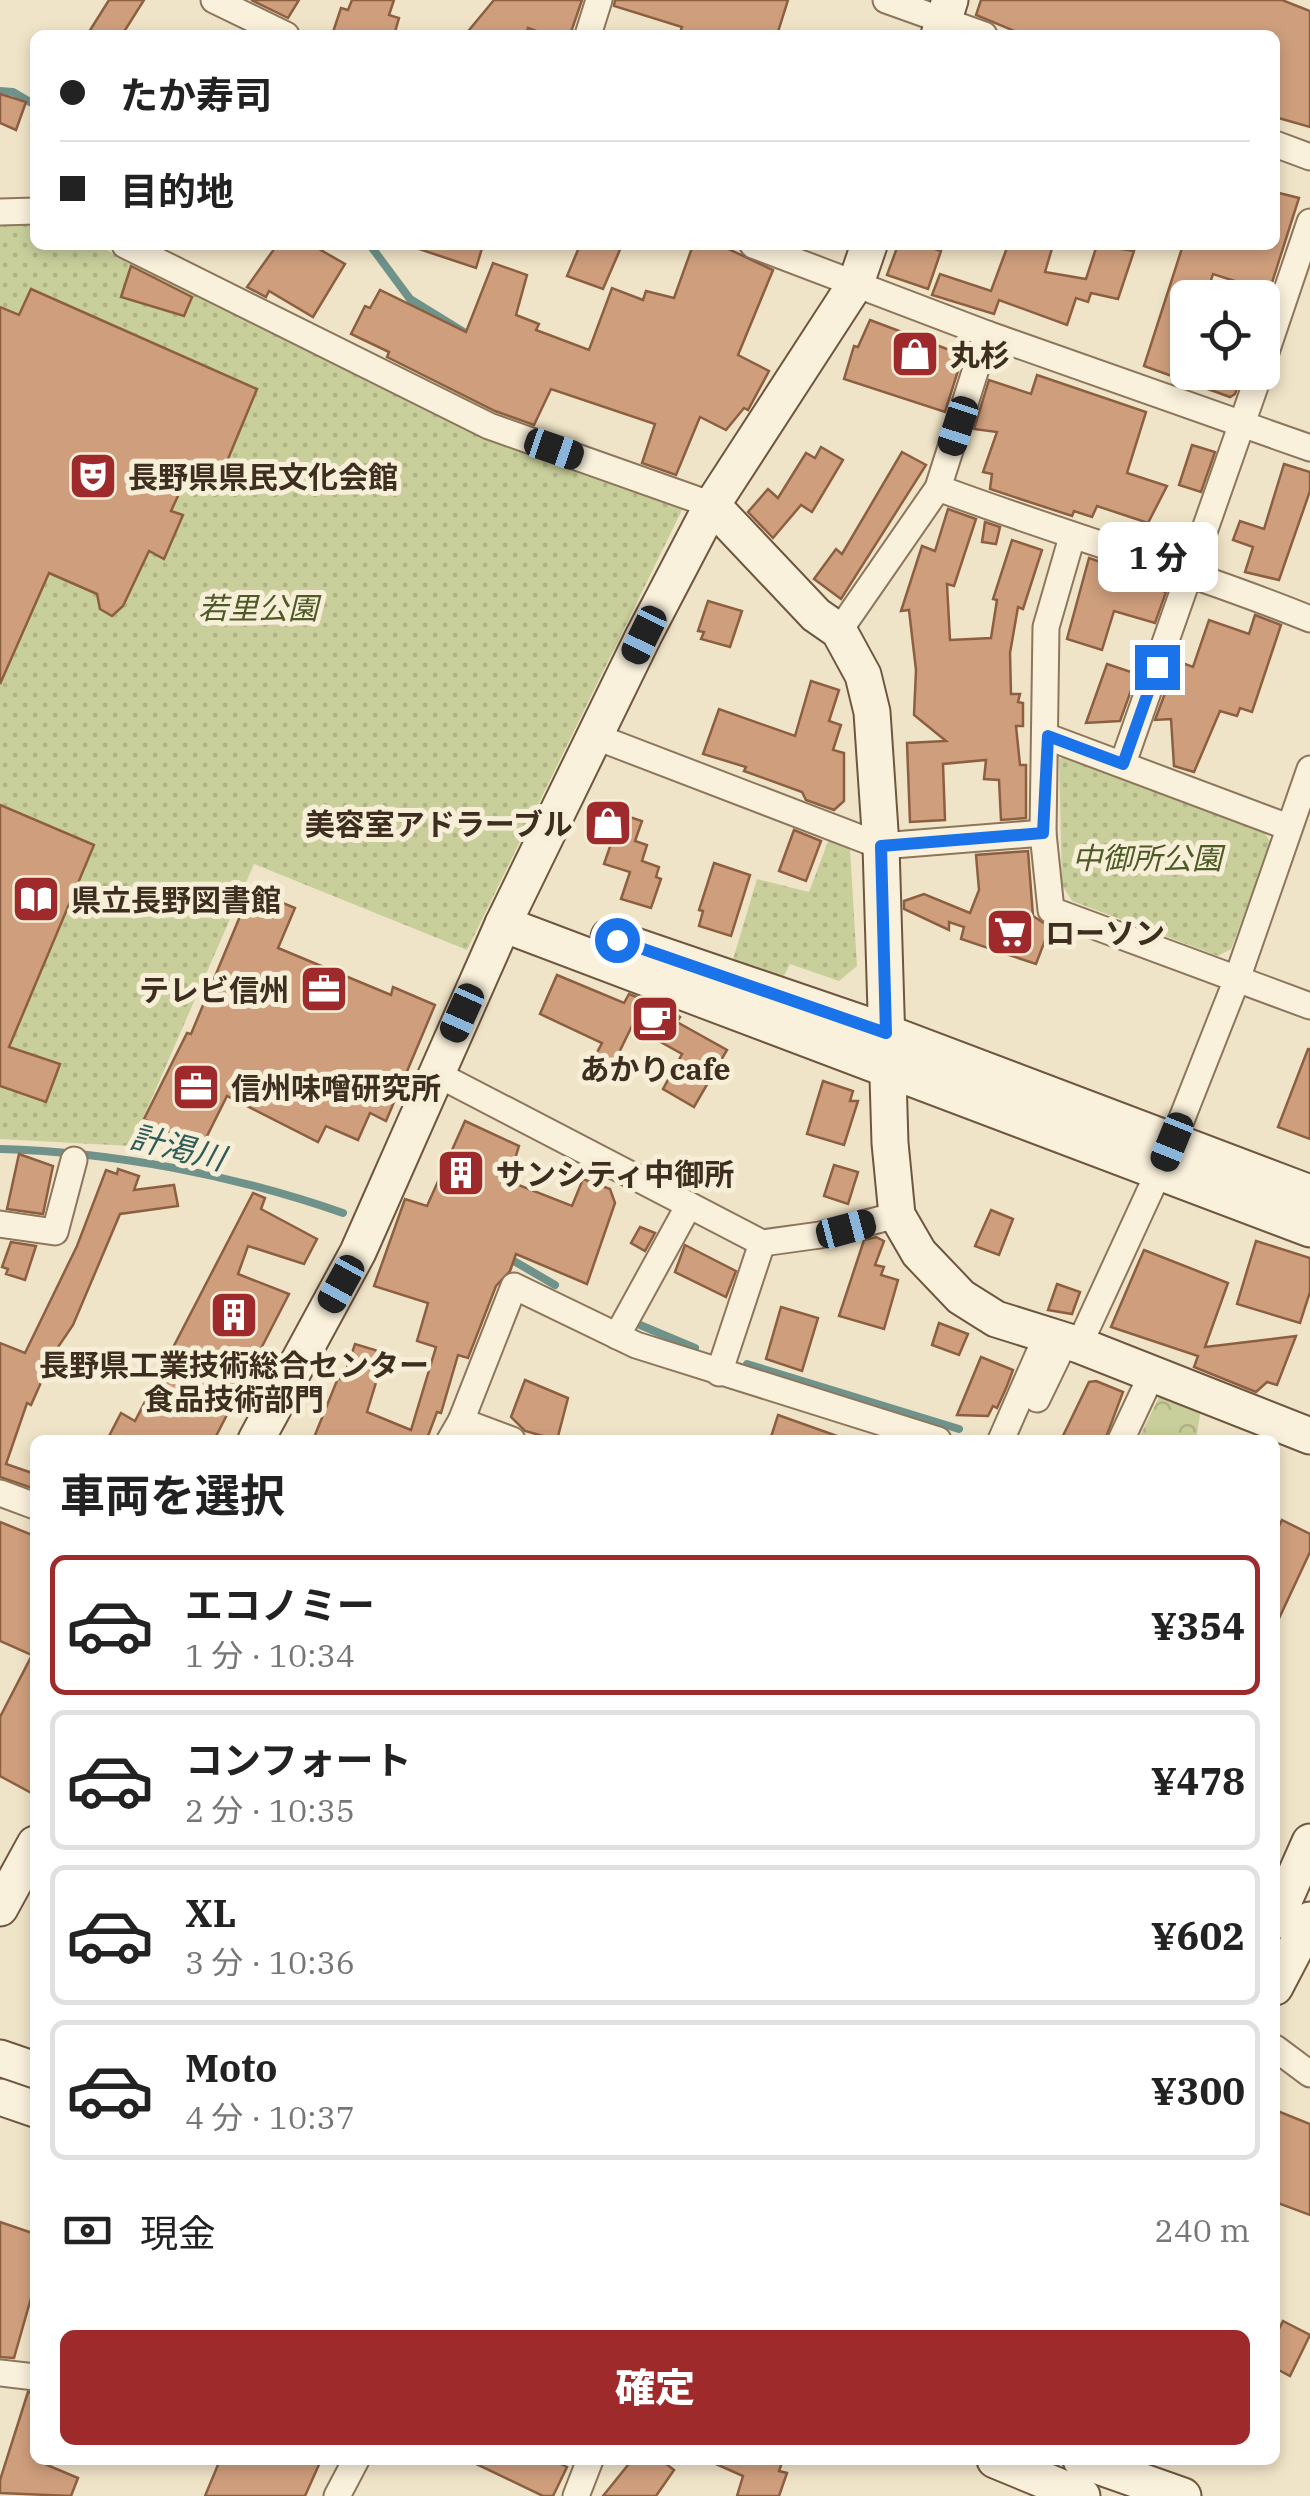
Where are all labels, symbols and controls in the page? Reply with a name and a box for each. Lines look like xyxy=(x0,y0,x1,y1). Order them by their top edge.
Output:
text: たか寿司 xyxy=(120,70,272,119)
text: 目的地 xyxy=(120,166,234,215)
map controls xyxy=(1170,280,1280,390)
button: locate xyxy=(1170,280,1280,390)
shop icon: 丸杉 xyxy=(889,328,941,380)
place label: 丸杉 xyxy=(950,335,1010,374)
car xyxy=(934,393,982,459)
car xyxy=(521,425,587,473)
theatre icon: 長野県県民文化会館 xyxy=(67,450,119,502)
place label: 長野県県民文化会館 xyxy=(128,457,398,496)
callout: 1 分 xyxy=(1097,522,1217,592)
text: 1 分 xyxy=(1129,536,1187,578)
park label: 若里公園 xyxy=(198,588,322,627)
car xyxy=(617,601,671,669)
route end xyxy=(1135,645,1180,690)
shop icon: 美容室アドラーブル xyxy=(582,797,634,849)
place label: 美容室アドラーブル xyxy=(305,804,573,843)
park label: 中御所公園 xyxy=(1072,838,1226,877)
library icon: 県立長野図書館 xyxy=(10,873,62,925)
place label: 県立長野図書館 xyxy=(71,880,281,919)
supermarket icon: ローソン xyxy=(984,906,1036,958)
place label: ローソン xyxy=(1045,913,1165,952)
route start xyxy=(595,918,640,963)
office icon: テレビ信州 xyxy=(298,963,350,1015)
place label: テレビ信州 xyxy=(139,970,289,1009)
car xyxy=(436,979,488,1047)
cafe icon: あかりcafe xyxy=(629,993,681,1045)
place label: あかりcafe xyxy=(580,1049,730,1088)
office icon: 信州味噌研究所 xyxy=(170,1061,222,1113)
place label: 信州味噌研究所 xyxy=(231,1068,441,1107)
car xyxy=(1147,1109,1197,1175)
water label: 計渇川 xyxy=(126,1115,233,1180)
building icon: サンシティ中御所 xyxy=(435,1147,487,1199)
place label: サンシティ中御所 xyxy=(496,1154,734,1193)
car xyxy=(813,1207,879,1251)
car xyxy=(313,1250,369,1318)
building icon: 長野県工業技術総合センター 食品技術部門 xyxy=(208,1289,260,1341)
place label: 長野県工業技術総合センター 食品技術部門 xyxy=(39,1345,429,1418)
text: 車両を選択 xyxy=(60,1466,285,1524)
icon: car xyxy=(65,1580,155,1670)
text: エコノミー xyxy=(185,1580,375,1629)
text: ¥354 xyxy=(1151,1601,1245,1650)
text: 1 分 · 10:34 xyxy=(185,1634,355,1676)
icon: car xyxy=(65,1735,155,1825)
text: コンフォート xyxy=(185,1735,412,1784)
text: ¥478 xyxy=(1151,1756,1245,1805)
text: 2 分 · 10:35 xyxy=(185,1789,355,1831)
text: XL xyxy=(185,1888,236,1937)
icon: car xyxy=(65,1890,155,1980)
text: ¥602 xyxy=(1151,1911,1245,1960)
text: 3 分 · 10:36 xyxy=(185,1941,355,1983)
text: Moto xyxy=(185,2043,277,2092)
icon: car xyxy=(65,2045,155,2135)
text: ¥300 xyxy=(1151,2066,1245,2115)
text: 4 分 · 10:37 xyxy=(185,2096,355,2138)
icon: cash xyxy=(60,2203,115,2258)
text: 現金 xyxy=(140,2208,216,2257)
text: 240 m xyxy=(1154,2209,1250,2251)
button: 確定 xyxy=(60,2330,1250,2445)

